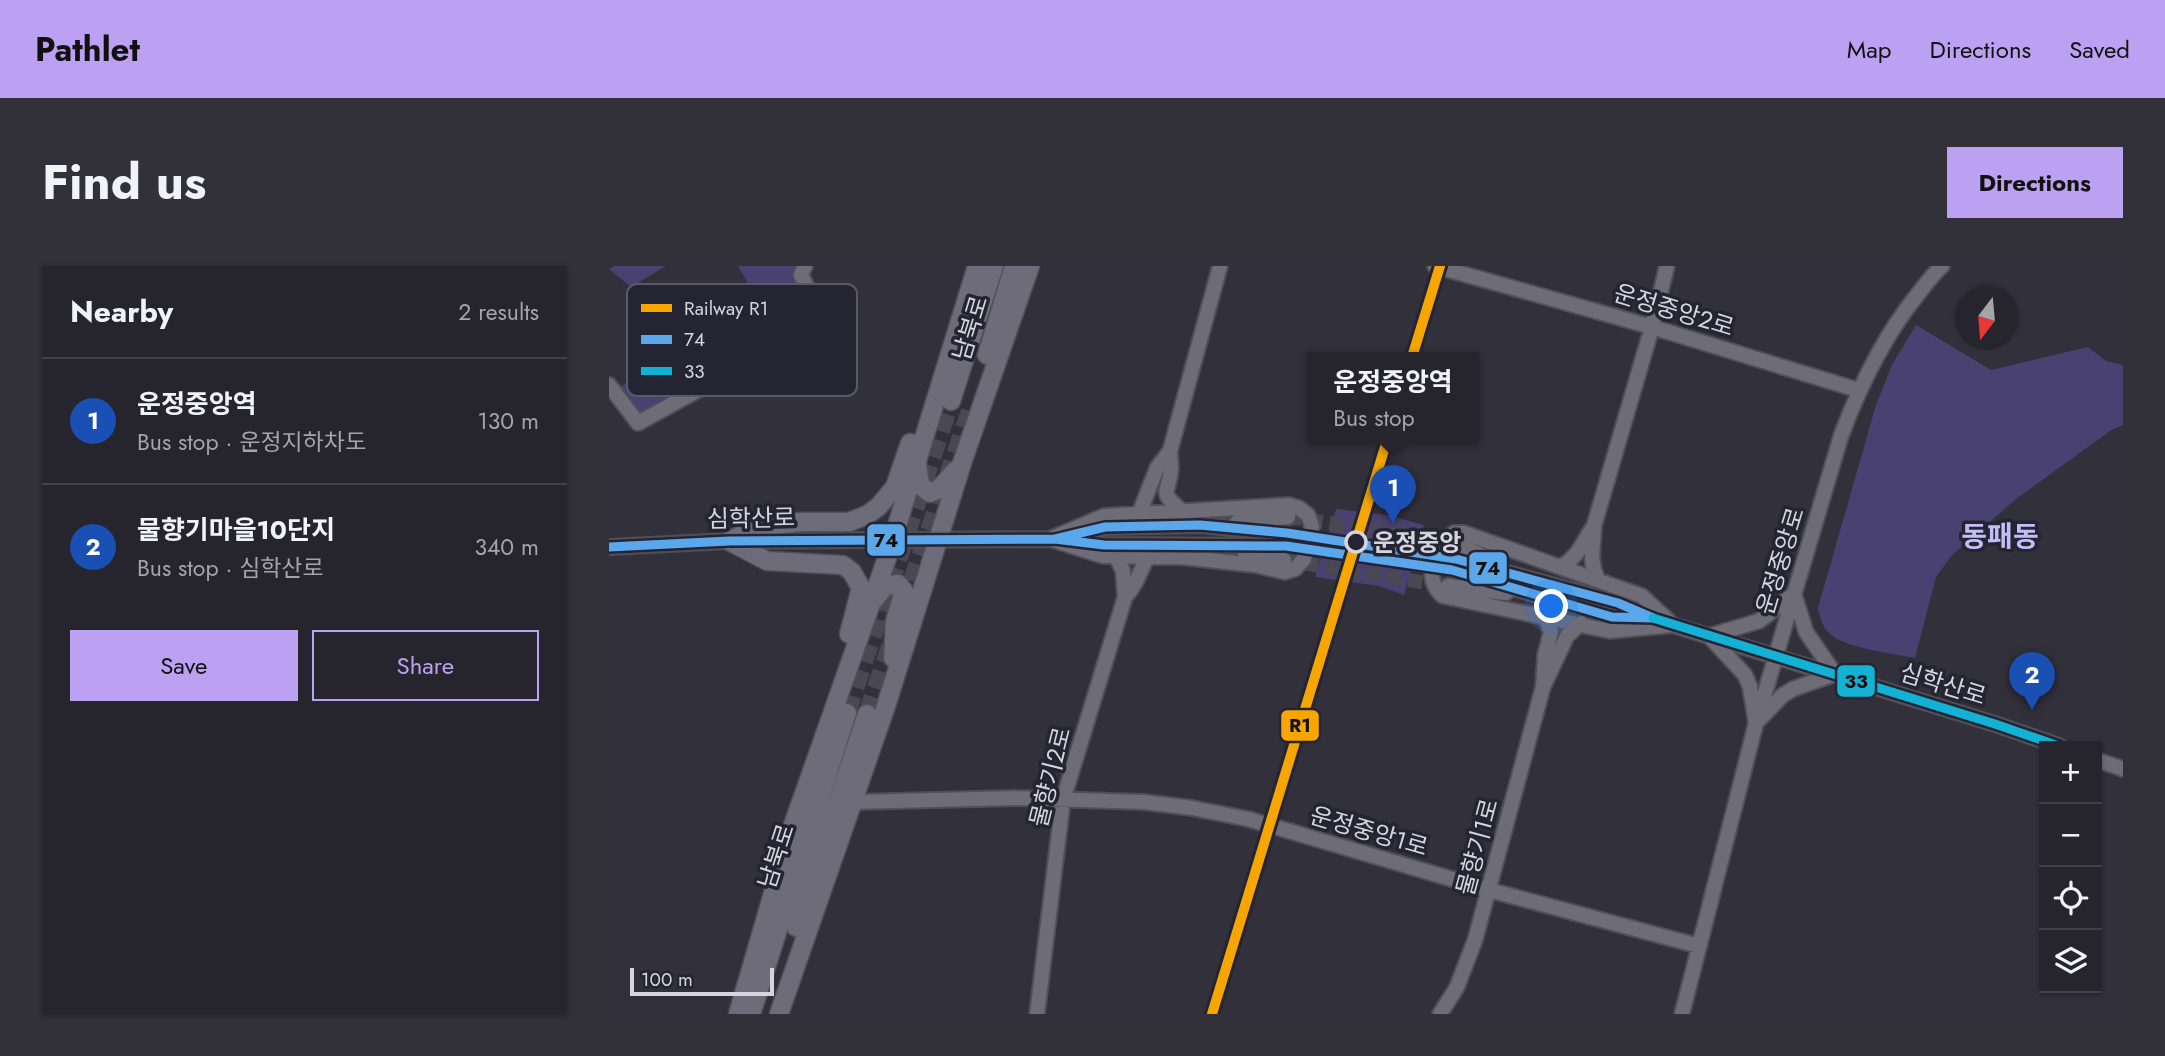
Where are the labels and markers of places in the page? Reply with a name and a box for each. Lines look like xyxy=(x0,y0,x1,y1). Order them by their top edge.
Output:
pin: 1 xyxy=(1370,465,1416,523)
place label: 운정중앙 xyxy=(1373,525,1461,560)
marker: 운정중앙 xyxy=(1345,531,1367,553)
pin: 2 xyxy=(2009,652,2055,710)

